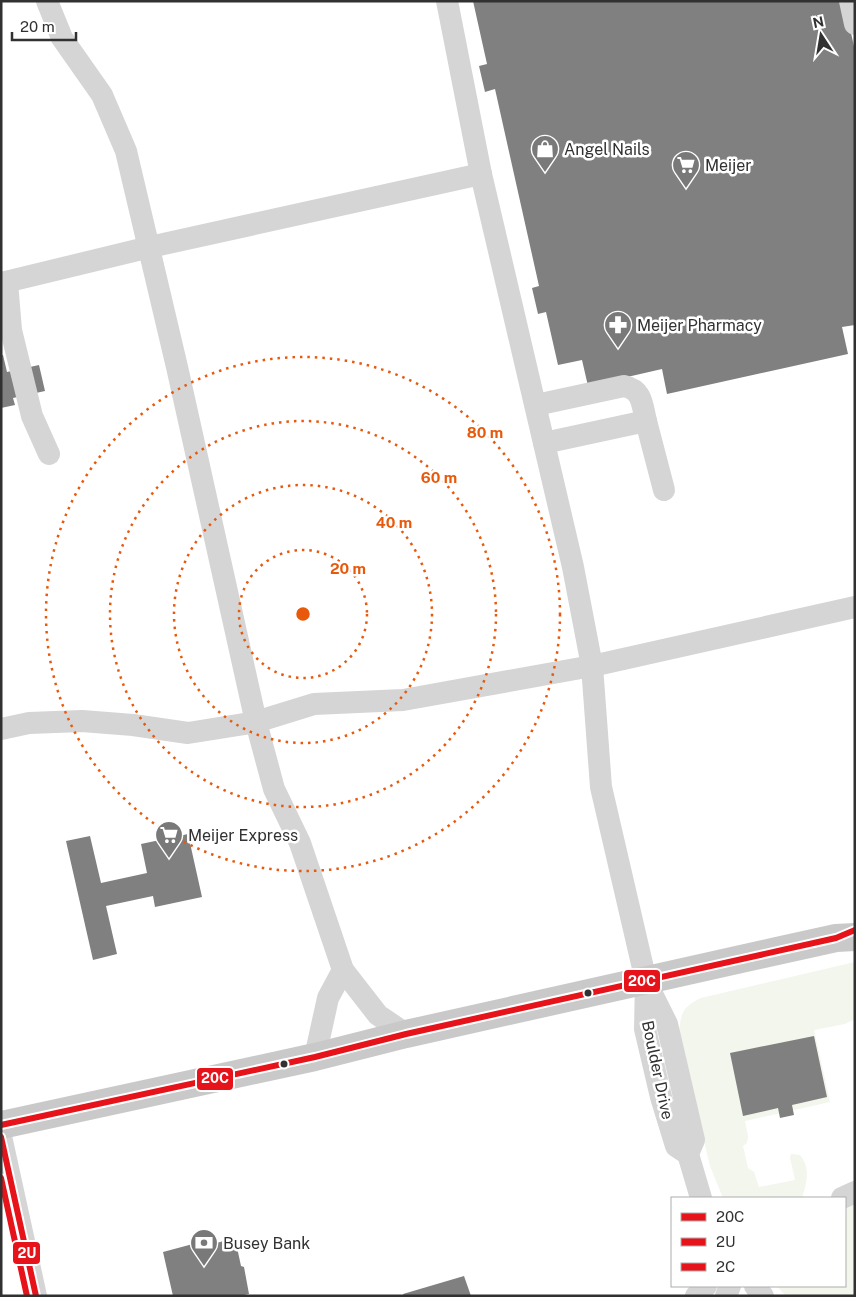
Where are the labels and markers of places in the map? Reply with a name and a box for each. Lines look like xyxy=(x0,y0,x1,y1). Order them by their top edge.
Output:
shop icon: Angel Nails xyxy=(530,134,560,173)
place label: Angel Nails xyxy=(564,140,650,159)
supermarket icon: Meijer xyxy=(671,150,701,189)
place label: Meijer xyxy=(705,156,752,175)
pharmacy icon: Meijer Pharmacy xyxy=(603,310,633,349)
place label: Meijer Pharmacy xyxy=(637,316,762,335)
centre of rings xyxy=(294,605,312,623)
supermarket icon: Meijer Express xyxy=(154,820,184,859)
place label: Meijer Express xyxy=(188,826,298,845)
unlabelled marker xyxy=(583,988,593,998)
unlabelled marker xyxy=(279,1059,289,1069)
bank icon: Busey Bank xyxy=(189,1228,219,1267)
place label: Busey Bank xyxy=(223,1234,310,1253)

